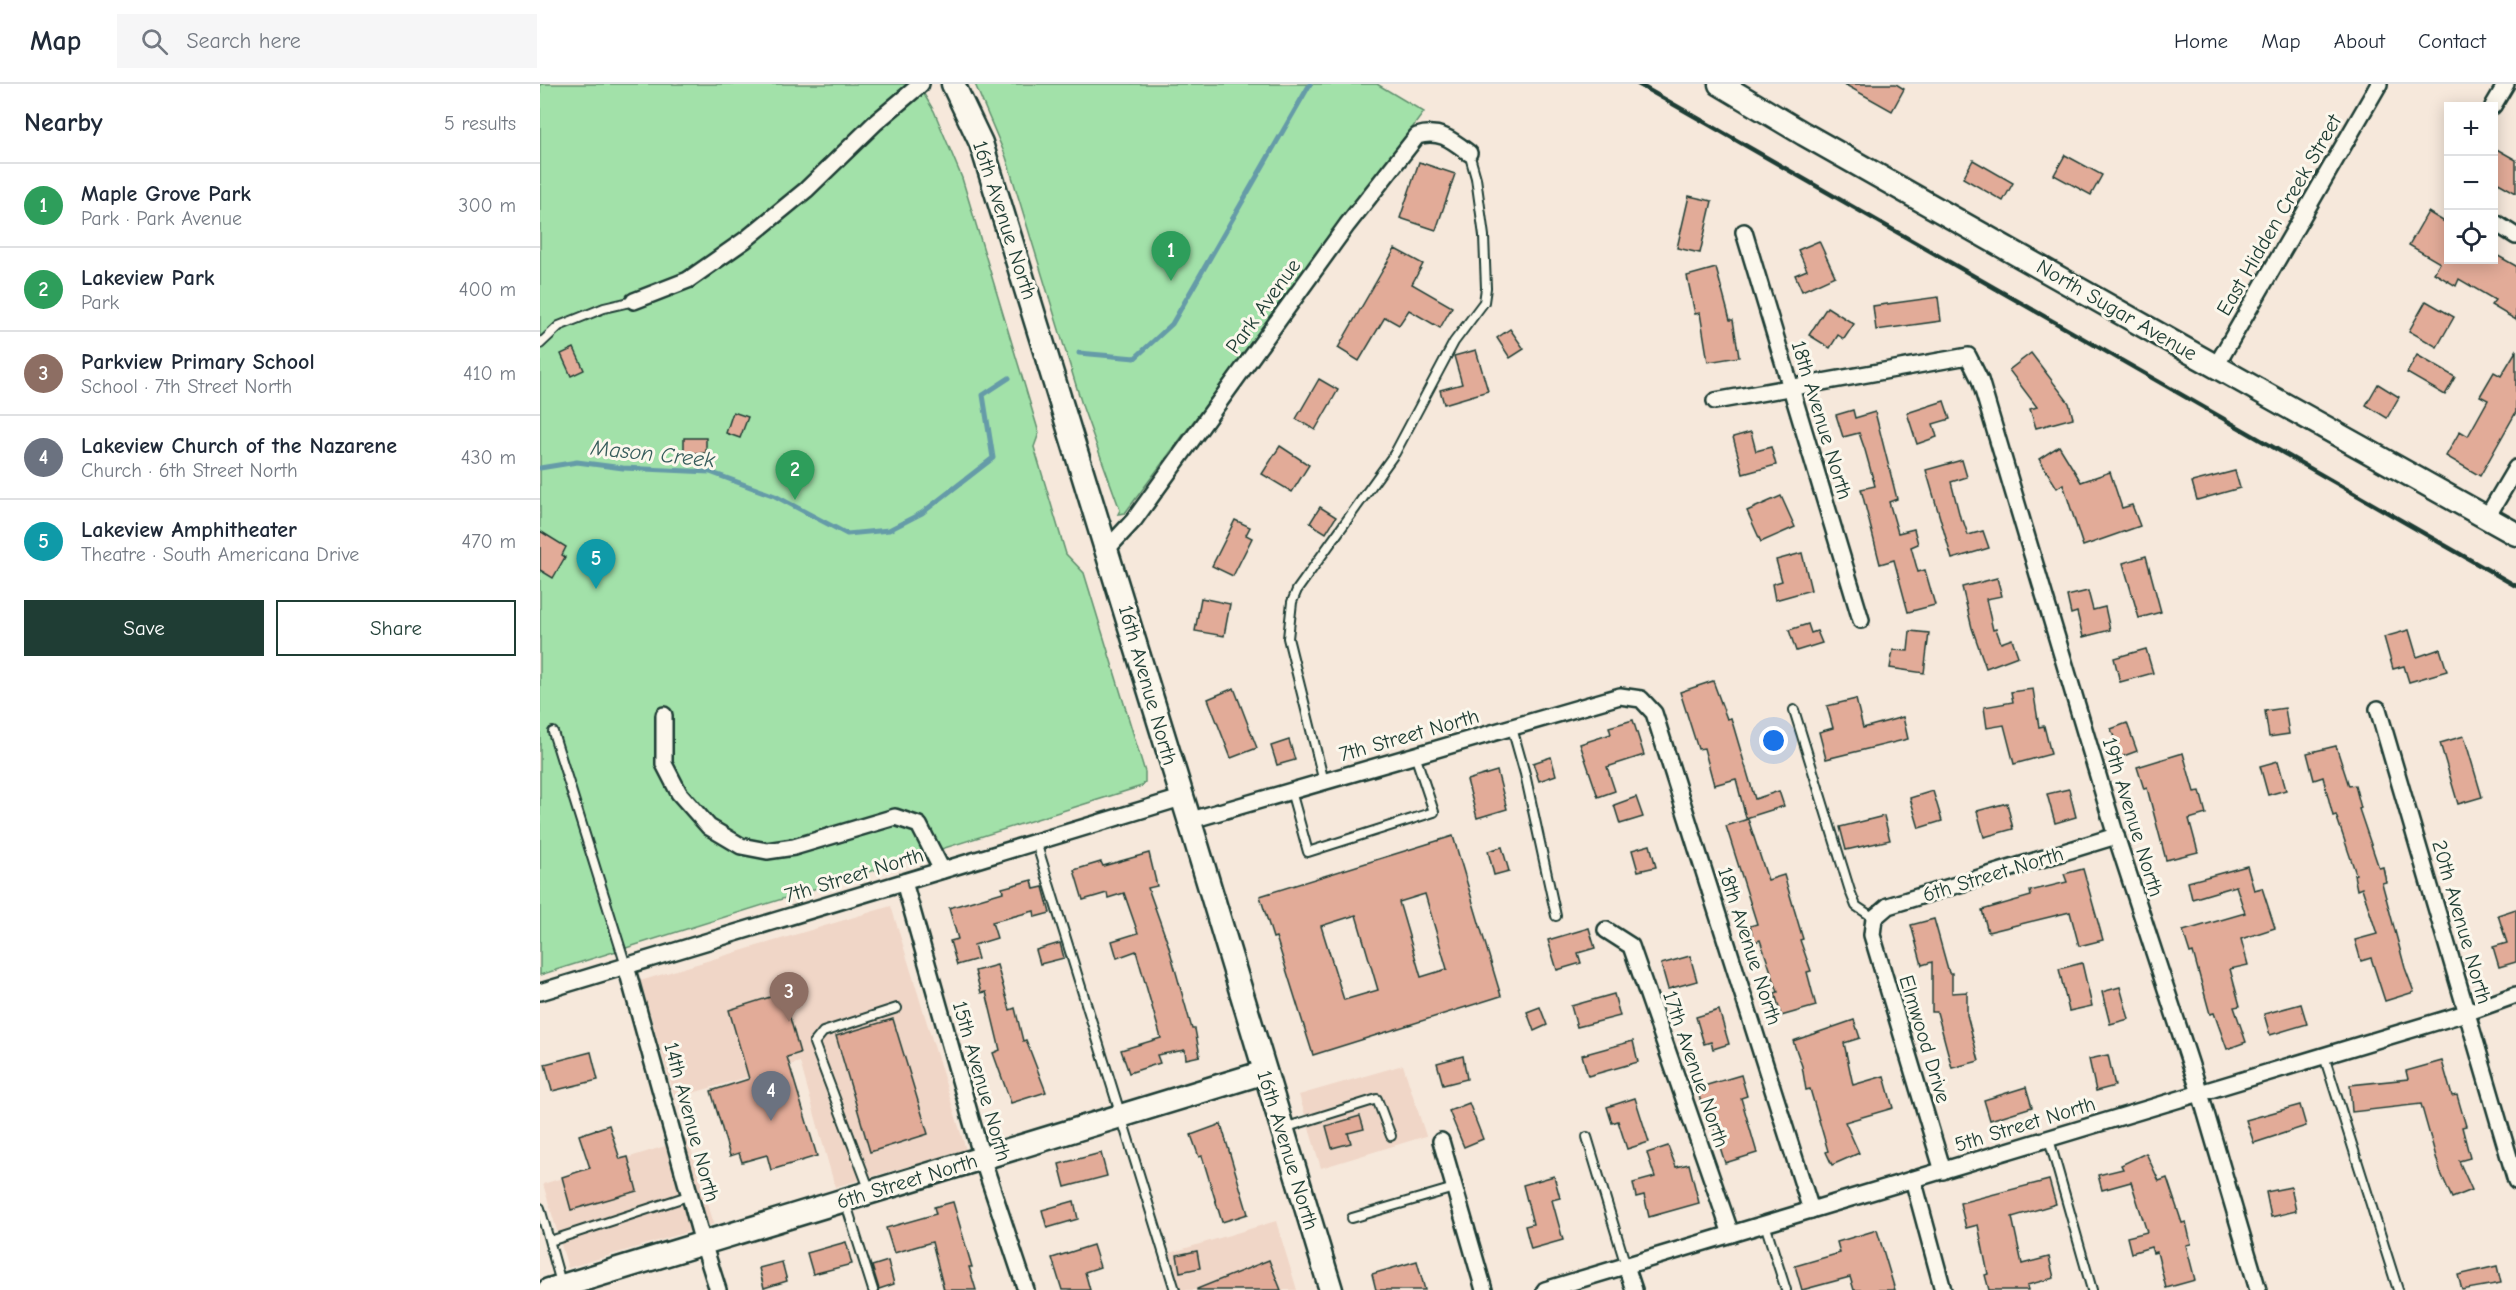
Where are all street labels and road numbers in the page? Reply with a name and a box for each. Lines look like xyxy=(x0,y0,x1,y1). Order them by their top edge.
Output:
street label: East Hidden Creek Street xyxy=(2212,109,2347,320)
street label: 16th Avenue North xyxy=(968,138,1042,302)
street label: Park Avenue xyxy=(1221,254,1305,358)
street label: North Sugar Avenue xyxy=(2033,254,2201,366)
street label: 18th Avenue North xyxy=(1786,338,1858,502)
street label: 16th Avenue North xyxy=(1114,602,1182,768)
street label: 7th Street North xyxy=(1336,704,1482,766)
street label: 19th Avenue North xyxy=(2097,734,2169,900)
street label: 20th Avenue North xyxy=(2427,837,2497,1007)
street label: 6th Street North xyxy=(1920,841,2066,907)
street label: 7th Street North xyxy=(781,842,927,908)
street label: 18th Avenue North xyxy=(1713,864,1787,1028)
street label: Elmwood Drive xyxy=(1894,972,1956,1106)
street label: 17th Avenue North xyxy=(1658,988,1734,1150)
street label: 15th Avenue North xyxy=(948,998,1016,1164)
street label: 14th Avenue North xyxy=(659,1040,725,1204)
street label: 16th Avenue North xyxy=(1252,1067,1324,1233)
street label: 5th Street North xyxy=(1952,1091,2098,1157)
street label: 6th Street North xyxy=(834,1148,980,1214)

